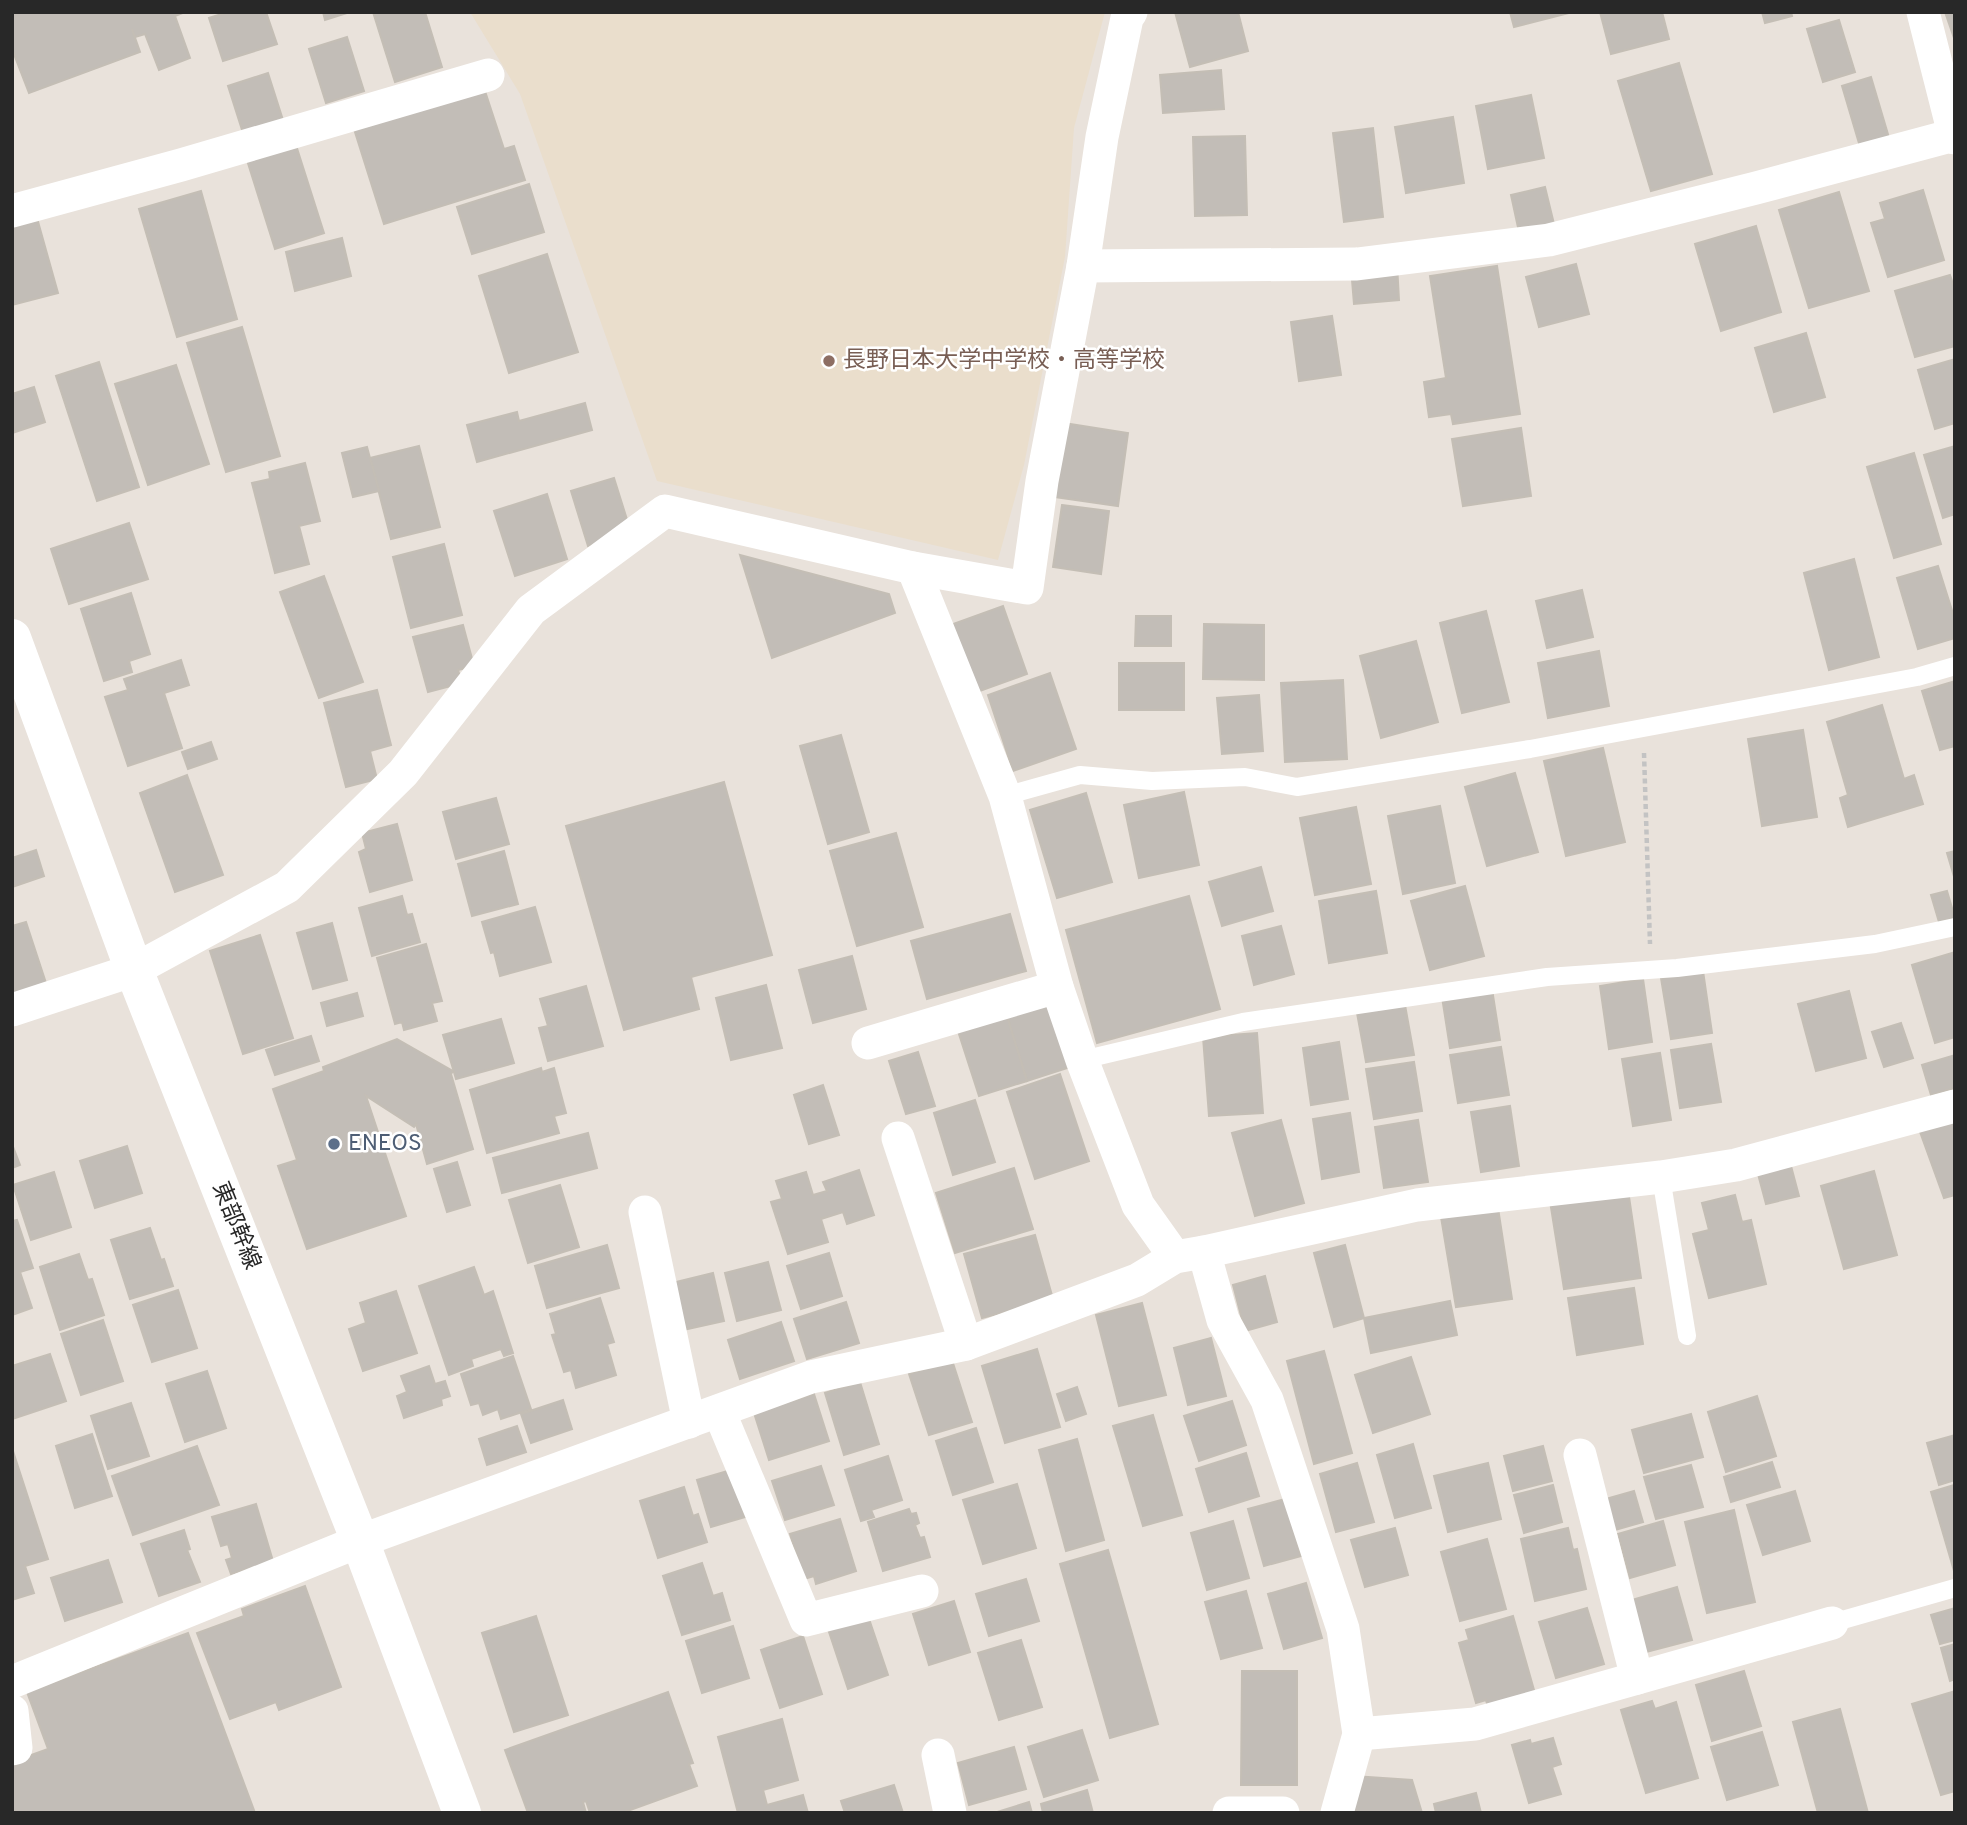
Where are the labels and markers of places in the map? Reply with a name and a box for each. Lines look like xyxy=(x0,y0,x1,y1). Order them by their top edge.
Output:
place label: 長野日本大学中学校・高等学校 xyxy=(843,347,1165,376)
marker: 長野日本大学中学校・高等学校 xyxy=(821,353,837,369)
place label: ENEOS xyxy=(348,1130,422,1159)
marker: ENEOS xyxy=(326,1136,342,1152)

